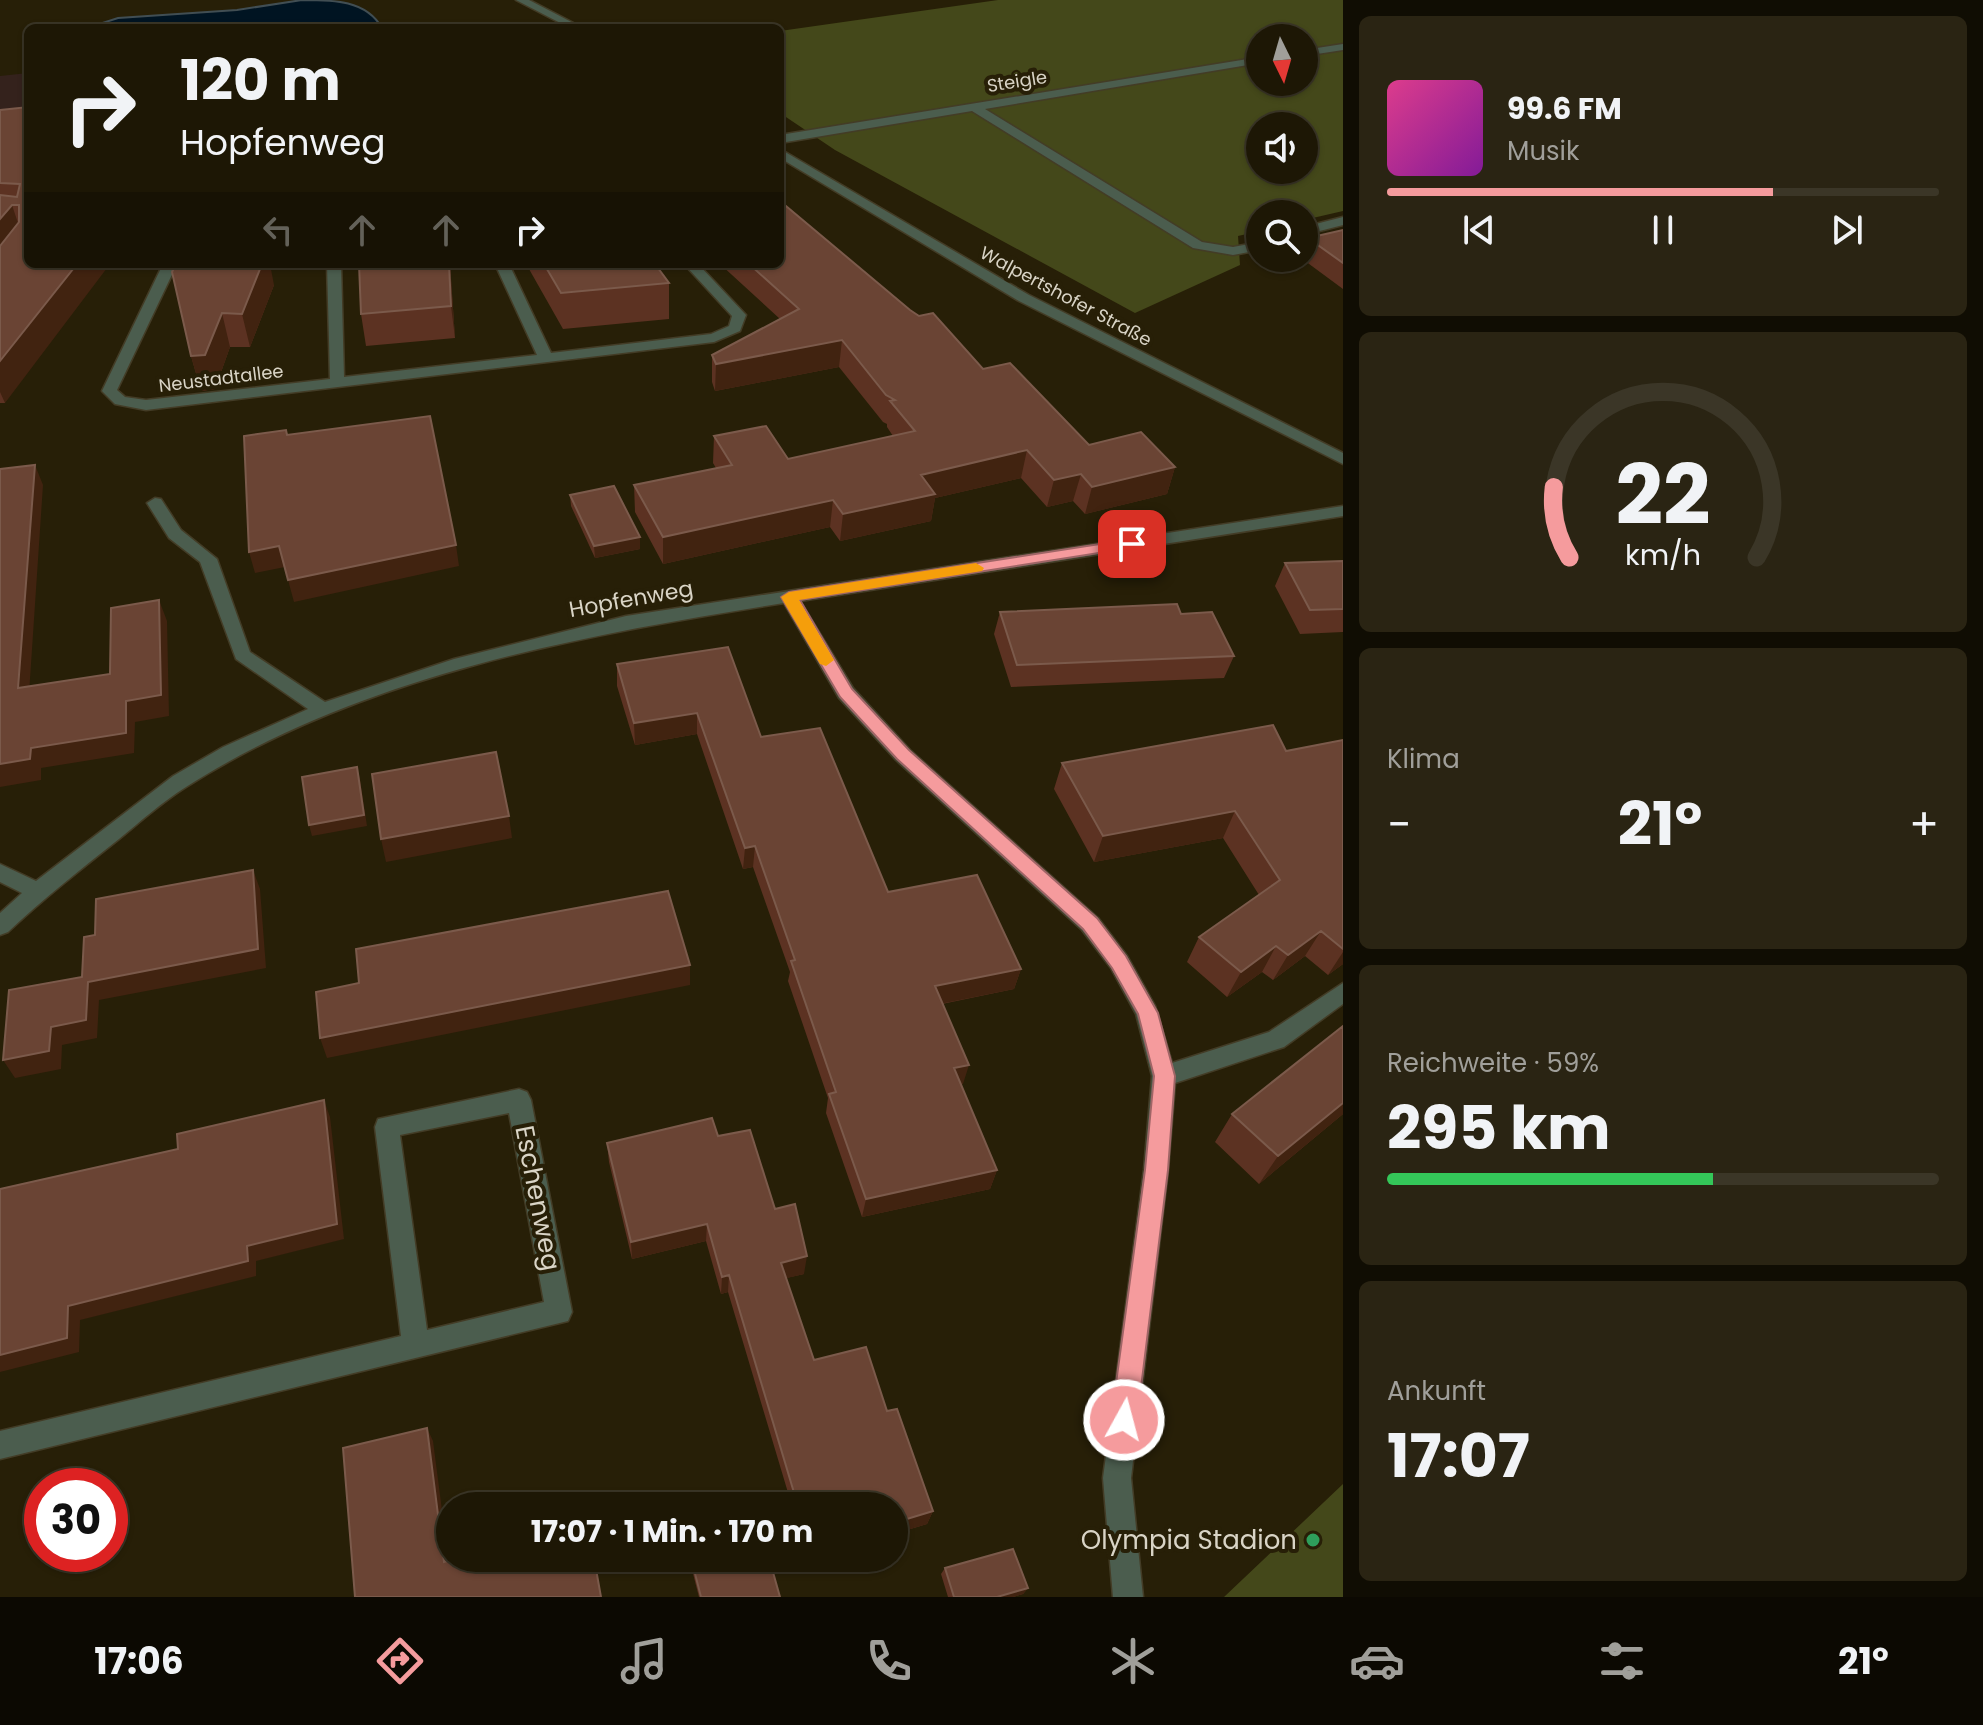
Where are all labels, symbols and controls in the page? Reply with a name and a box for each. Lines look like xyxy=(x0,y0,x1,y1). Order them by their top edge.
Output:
north arrow xyxy=(1246,24,1318,96)
map controls xyxy=(1246,24,1318,272)
text: 120 m xyxy=(180,41,341,120)
icon: right xyxy=(48,56,152,160)
street label: Steigle xyxy=(985,64,1049,98)
text: 99.6 FM xyxy=(1507,87,1622,130)
button: sound xyxy=(1246,112,1318,184)
text: Hopfenweg xyxy=(180,117,386,168)
text: Musik xyxy=(1507,133,1579,169)
button: search xyxy=(1246,200,1318,272)
icon: left xyxy=(256,208,300,252)
icon: ahead xyxy=(340,208,384,252)
icon: ahead xyxy=(424,208,468,252)
icon: right xyxy=(508,208,552,252)
icon: previous xyxy=(1457,208,1501,252)
icon: pause xyxy=(1641,208,1685,252)
icon: next xyxy=(1825,208,1869,252)
street label: Walpertshofer Straße xyxy=(976,240,1156,352)
street label: Neustadtallee xyxy=(157,358,285,398)
text: 22 xyxy=(1615,437,1711,553)
pin xyxy=(1098,510,1166,578)
icon: arrive xyxy=(1110,522,1154,566)
text: km/h xyxy=(1625,535,1701,575)
street label: Hopfenweg xyxy=(566,573,696,625)
text: Klima xyxy=(1387,741,1460,777)
text: 21° xyxy=(1618,782,1702,866)
text: − xyxy=(1387,794,1411,855)
text: + xyxy=(1909,794,1939,855)
text: Reichweite · 59% xyxy=(1387,1045,1599,1081)
text: 295 km xyxy=(1387,1086,1611,1170)
street label: Eschenweg xyxy=(506,1122,570,1274)
text: Ankunft xyxy=(1387,1373,1486,1409)
position arrow xyxy=(1082,1378,1166,1462)
text: 17:07 xyxy=(1387,1414,1530,1498)
speed limit sign: 30 xyxy=(24,1468,128,1572)
text: 17:07 · 1 Min. · 170 m xyxy=(531,1510,813,1553)
place label: Olympia Stadion xyxy=(1081,1522,1297,1558)
marker: Olympia Stadion xyxy=(1304,1531,1322,1549)
icon: directions xyxy=(372,1633,428,1689)
icon: music xyxy=(616,1633,672,1689)
icon: phone xyxy=(861,1633,917,1689)
icon: climate xyxy=(1105,1633,1161,1689)
icon: car xyxy=(1349,1633,1405,1689)
icon: filters xyxy=(1594,1633,1650,1689)
text: 17:06 xyxy=(94,1636,184,1687)
text: 21° xyxy=(1838,1636,1889,1687)

